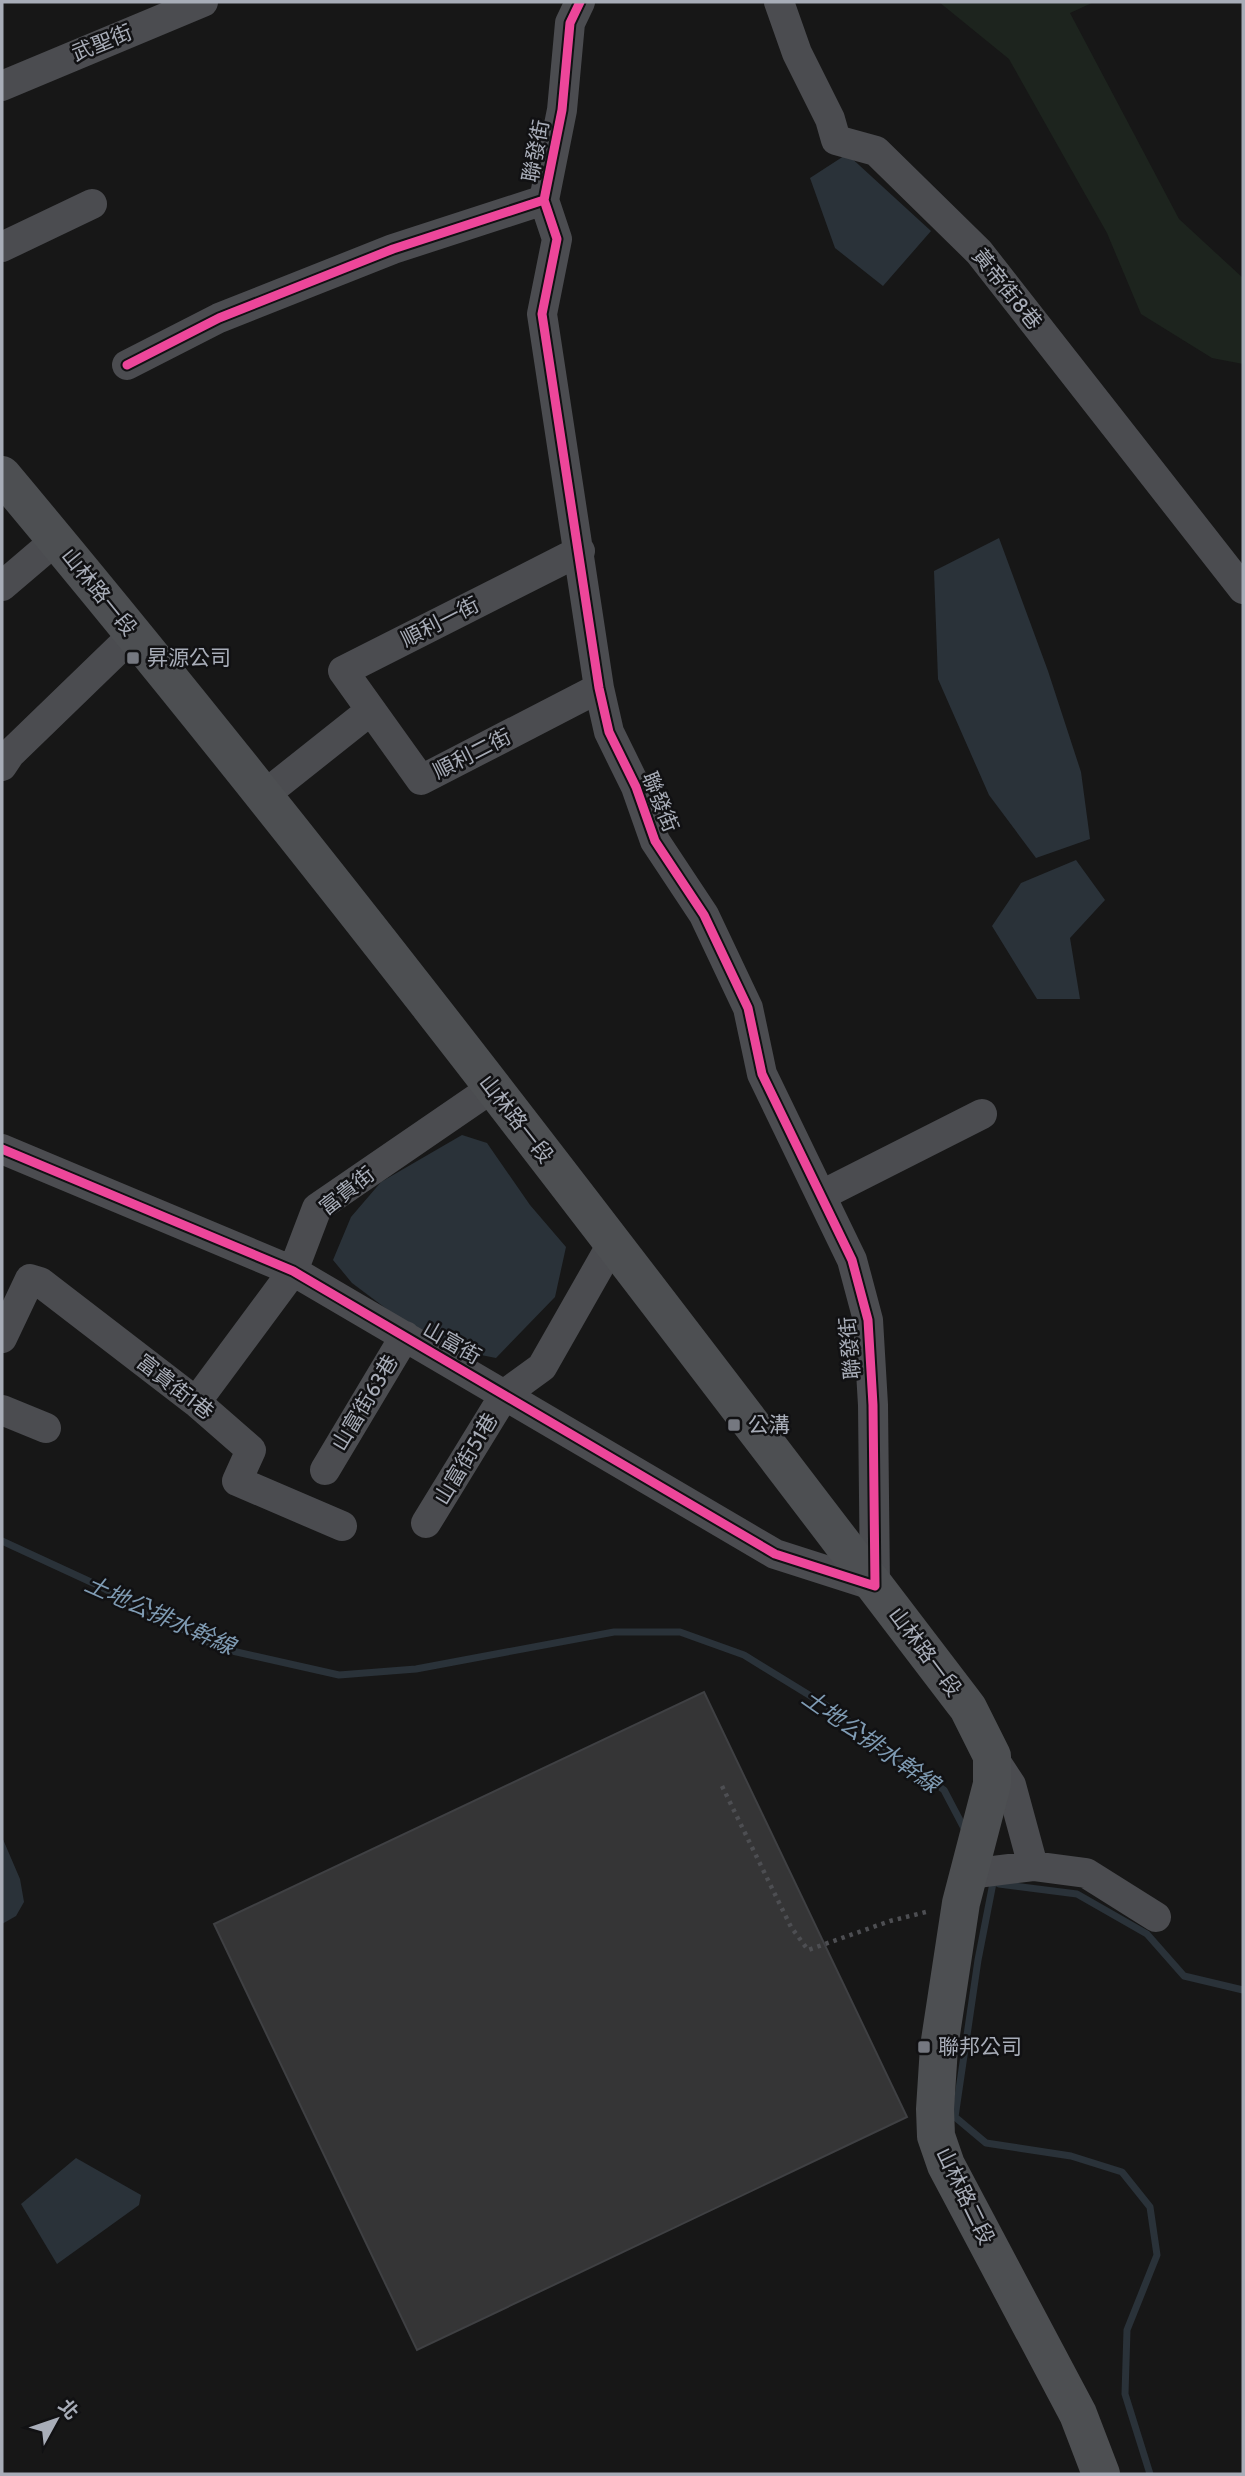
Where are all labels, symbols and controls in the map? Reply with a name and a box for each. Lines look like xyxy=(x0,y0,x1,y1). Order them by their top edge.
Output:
street label: 武聖街 xyxy=(68,19,136,66)
street label: 聯發街 xyxy=(517,118,554,184)
street label: 黃帝街8巷 xyxy=(967,243,1048,334)
street label: 山林路一段 xyxy=(57,543,142,640)
street label: 順利一街 xyxy=(397,591,483,652)
place label: 昇源公司 xyxy=(147,645,231,670)
marker: 昇源公司 xyxy=(125,650,141,666)
street label: 順利二街 xyxy=(429,723,515,784)
street label: 聯發街 xyxy=(637,768,684,836)
street label: 山林路一段 xyxy=(474,1070,559,1168)
street label: 富貴街 xyxy=(314,1161,379,1220)
street label: 山富街 xyxy=(419,1316,486,1369)
street label: 聯發街 xyxy=(834,1316,865,1381)
street label: 富貴街1巷 xyxy=(132,1349,219,1424)
street label: 山富街63巷 xyxy=(326,1350,403,1455)
street label: 山富街51巷 xyxy=(429,1408,503,1509)
place label: 公溝 xyxy=(748,1412,790,1437)
marker: 公溝 xyxy=(726,1417,742,1433)
water label: 土地公排水幹線 xyxy=(81,1569,242,1662)
street label: 山林路一段 xyxy=(884,1602,967,1701)
water label: 土地公排水幹線 xyxy=(797,1683,947,1800)
place label: 聯邦公司 xyxy=(938,2034,1022,2059)
marker: 聯邦公司 xyxy=(916,2039,932,2055)
street label: 山林路二段 xyxy=(931,2143,1000,2248)
north arrow xyxy=(21,2385,91,2455)
text: 北 xyxy=(54,2395,84,2424)

